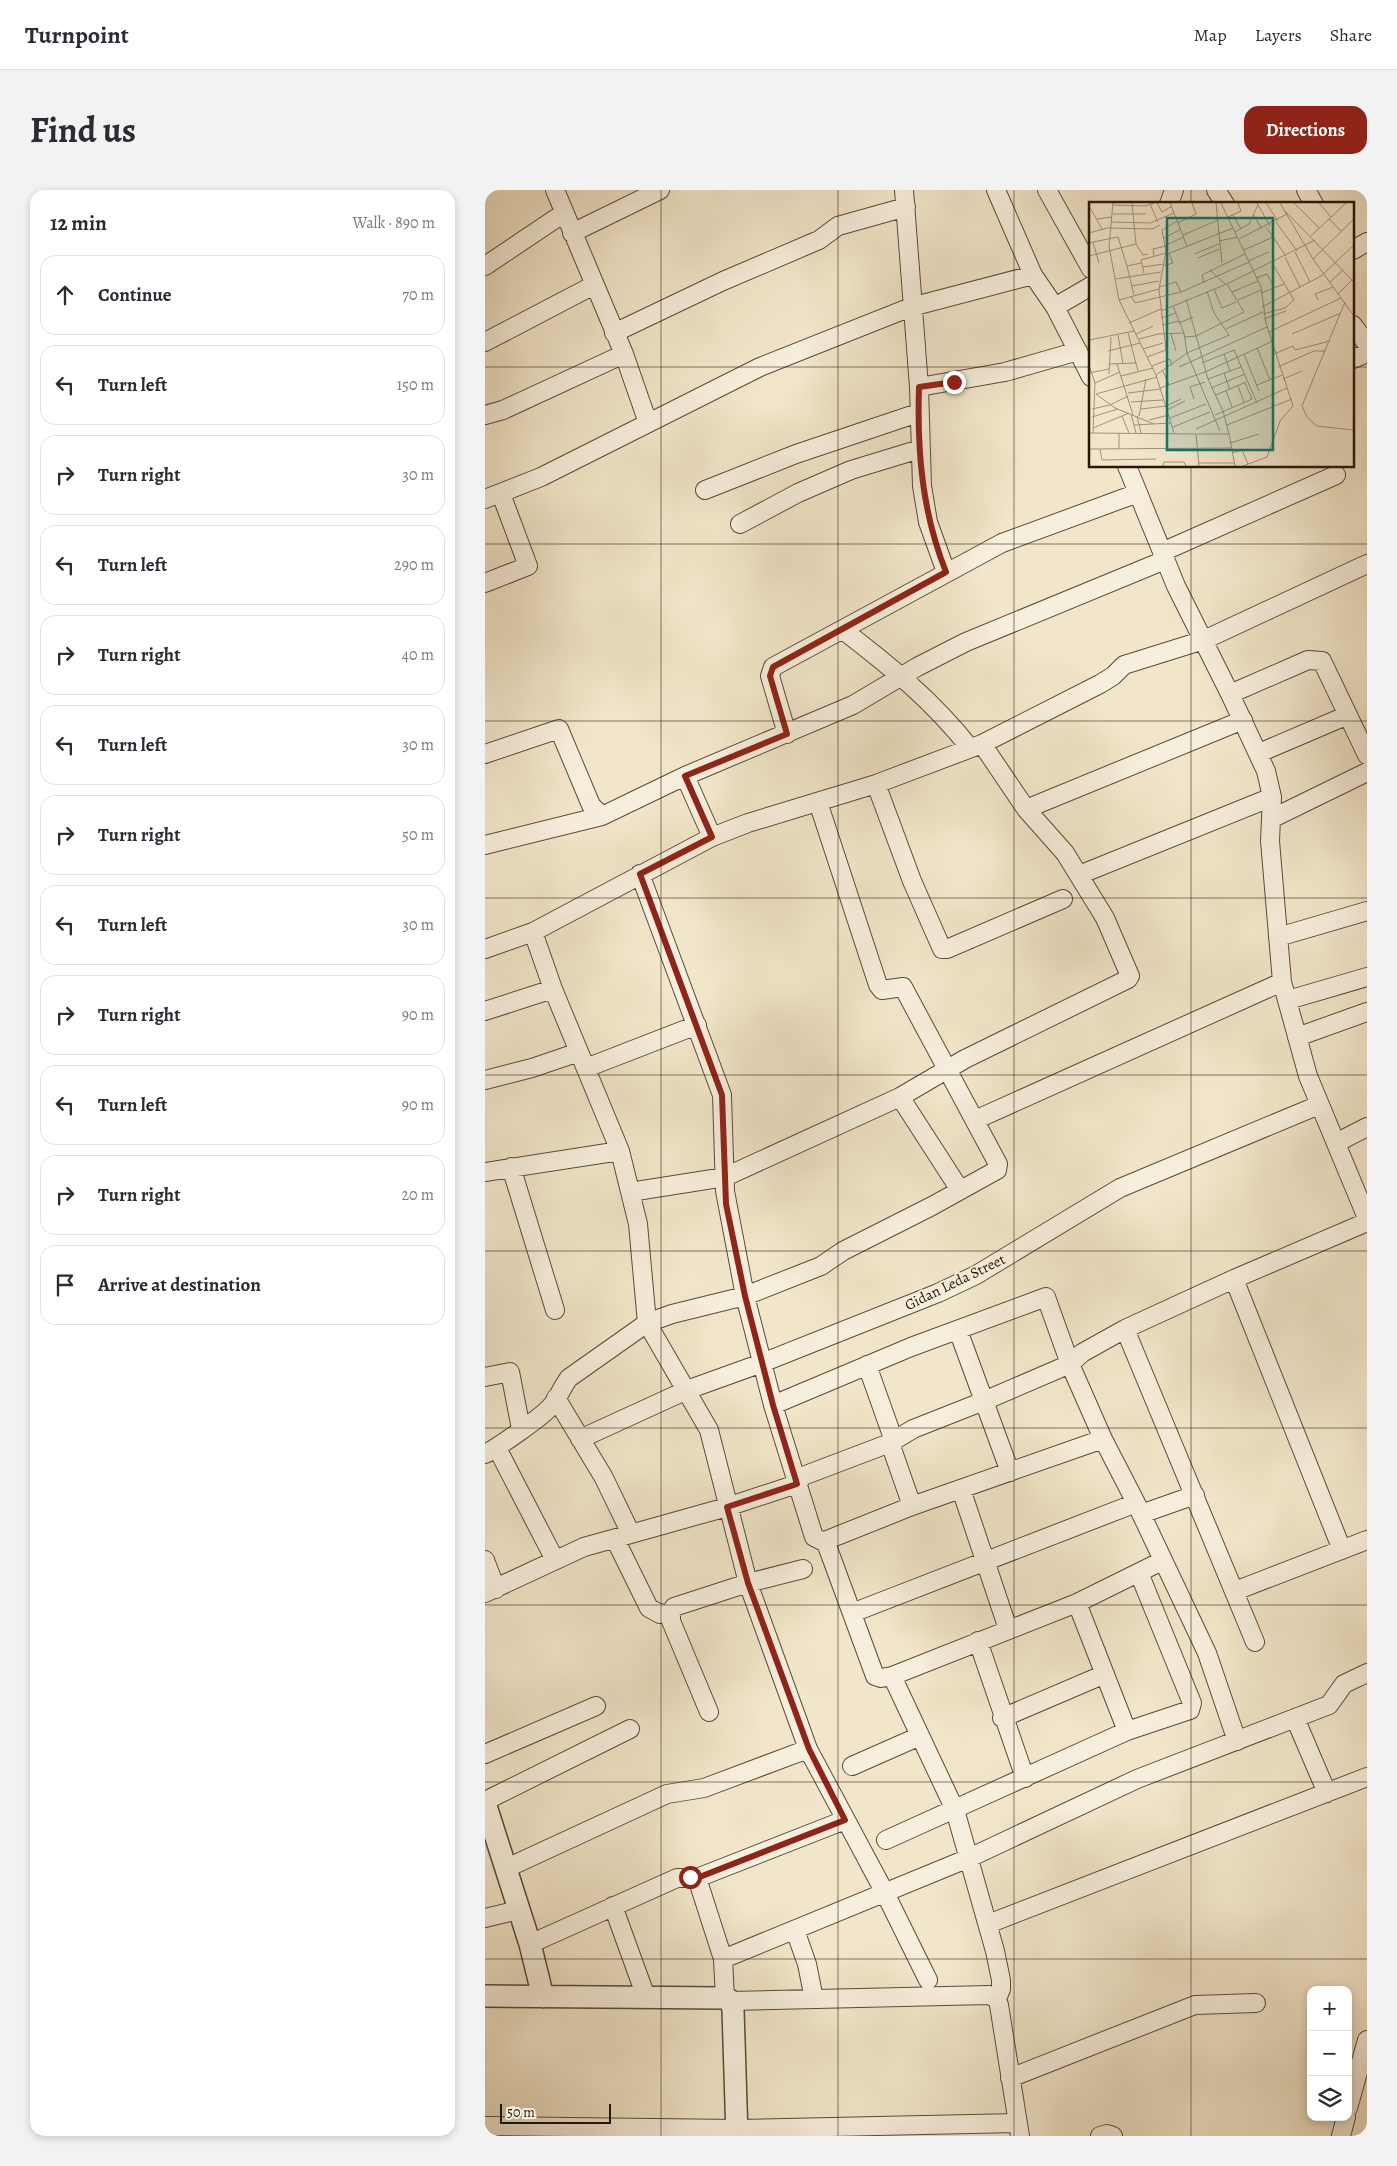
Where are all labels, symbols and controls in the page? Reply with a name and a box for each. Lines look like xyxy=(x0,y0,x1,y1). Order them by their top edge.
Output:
text: Turnpoint xyxy=(25,19,129,51)
text: Map xyxy=(1194,23,1227,47)
text: Layers xyxy=(1255,23,1302,47)
text: Share xyxy=(1330,23,1372,47)
text: Find us xyxy=(30,106,136,154)
button: Directions xyxy=(1244,106,1367,154)
inset map xyxy=(1089,202,1354,468)
text: 12 min xyxy=(50,209,107,237)
text: Walk · 890 m xyxy=(353,212,435,234)
icon: ahead xyxy=(51,281,79,309)
text: Continue xyxy=(98,282,172,308)
text: 70 m xyxy=(402,284,434,306)
icon: left xyxy=(51,371,79,399)
route end xyxy=(943,371,966,394)
text: Turn left xyxy=(98,372,167,398)
text: 150 m xyxy=(397,374,434,396)
icon: right xyxy=(51,461,79,489)
text: Turn right xyxy=(98,462,180,488)
text: 30 m xyxy=(402,464,434,486)
icon: left xyxy=(51,551,79,579)
text: Turn left xyxy=(98,552,167,578)
text: 290 m xyxy=(394,554,434,576)
icon: right xyxy=(51,641,79,669)
text: Turn right xyxy=(98,642,180,668)
text: 40 m xyxy=(402,644,434,666)
icon: left xyxy=(51,731,79,759)
text: Turn left xyxy=(98,732,167,758)
text: 30 m xyxy=(402,734,434,756)
icon: right xyxy=(51,821,79,849)
text: Turn right xyxy=(98,822,180,848)
text: 50 m xyxy=(402,824,434,846)
icon: left xyxy=(51,911,79,939)
text: Turn left xyxy=(98,912,167,938)
text: 30 m xyxy=(402,914,434,936)
icon: right xyxy=(51,1001,79,1029)
text: Turn right xyxy=(98,1002,180,1028)
text: 90 m xyxy=(402,1004,434,1026)
icon: left xyxy=(51,1091,79,1119)
text: Turn left xyxy=(98,1092,167,1118)
text: 90 m xyxy=(402,1094,434,1116)
icon: right xyxy=(51,1181,79,1209)
text: Turn right xyxy=(98,1182,180,1208)
text: 20 m xyxy=(401,1184,434,1206)
street label: Gidan Leda Street xyxy=(901,1249,1009,1315)
icon: arrive xyxy=(51,1271,79,1299)
text: Arrive at destination xyxy=(98,1272,261,1298)
route start xyxy=(679,1866,702,1889)
map controls xyxy=(1307,1986,1352,2121)
button: + xyxy=(1307,1986,1352,2031)
button: − xyxy=(1307,2031,1352,2076)
button: layers xyxy=(1307,2076,1352,2121)
scale bar xyxy=(500,2101,611,2124)
text: 50 m xyxy=(507,2103,535,2122)

